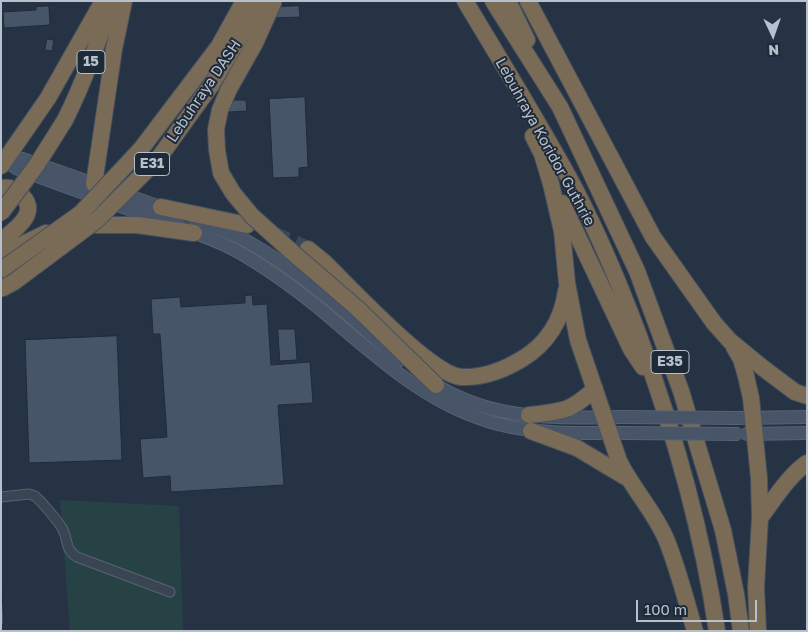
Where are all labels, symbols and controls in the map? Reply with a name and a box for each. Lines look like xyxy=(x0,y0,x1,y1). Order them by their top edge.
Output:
north arrow xyxy=(748,10,798,60)
street label: Lebuhraya DASH xyxy=(163,36,245,146)
text: N xyxy=(768,42,780,59)
road number: 15 xyxy=(77,51,105,74)
street label: Lebuhraya Koridor Guthrie xyxy=(491,55,599,229)
road number: E31 xyxy=(134,152,170,175)
road number: E35 xyxy=(651,351,689,374)
scale bar xyxy=(638,590,759,622)
text: 100 m xyxy=(644,600,687,618)

